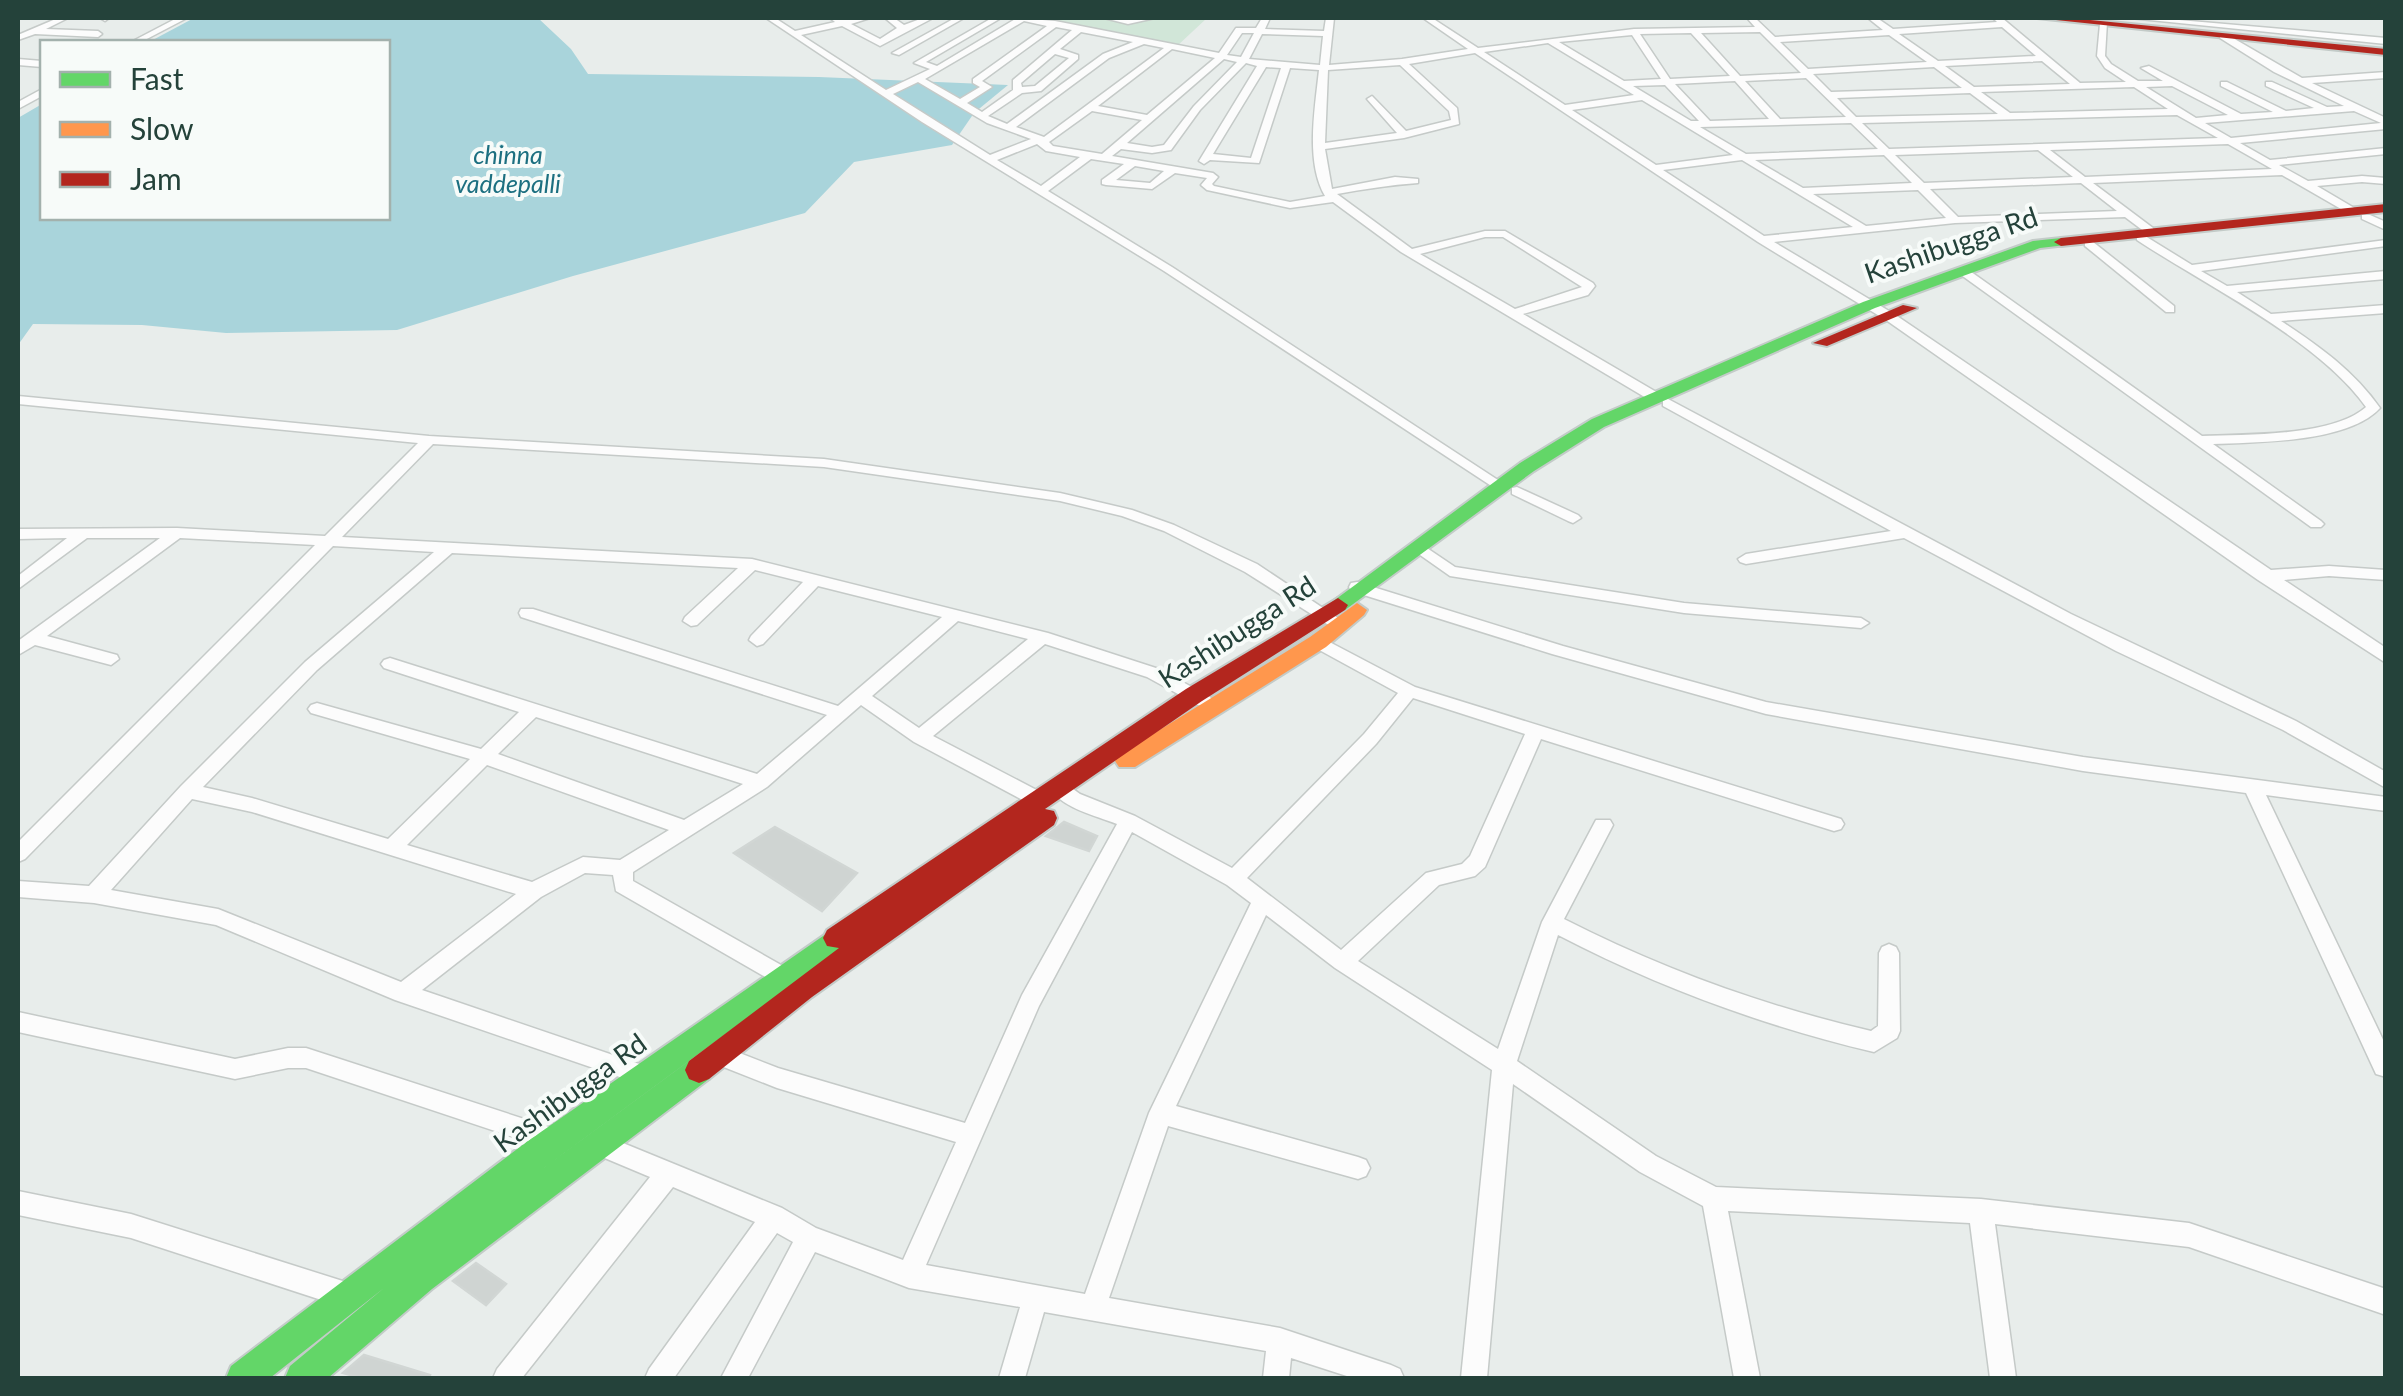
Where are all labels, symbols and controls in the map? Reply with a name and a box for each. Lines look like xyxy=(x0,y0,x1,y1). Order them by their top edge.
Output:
legend xyxy=(40,40,390,220)
text: Fast xyxy=(130,60,184,96)
text: Slow xyxy=(130,110,194,146)
water label: chinna vaddepalli xyxy=(455,139,561,198)
text: Jam xyxy=(130,160,182,196)
street label: Kashibugga Rd xyxy=(1860,199,2042,290)
street label: Kashibugga Rd xyxy=(1151,568,1322,695)
street label: Kashibugga Rd xyxy=(486,1025,653,1159)

